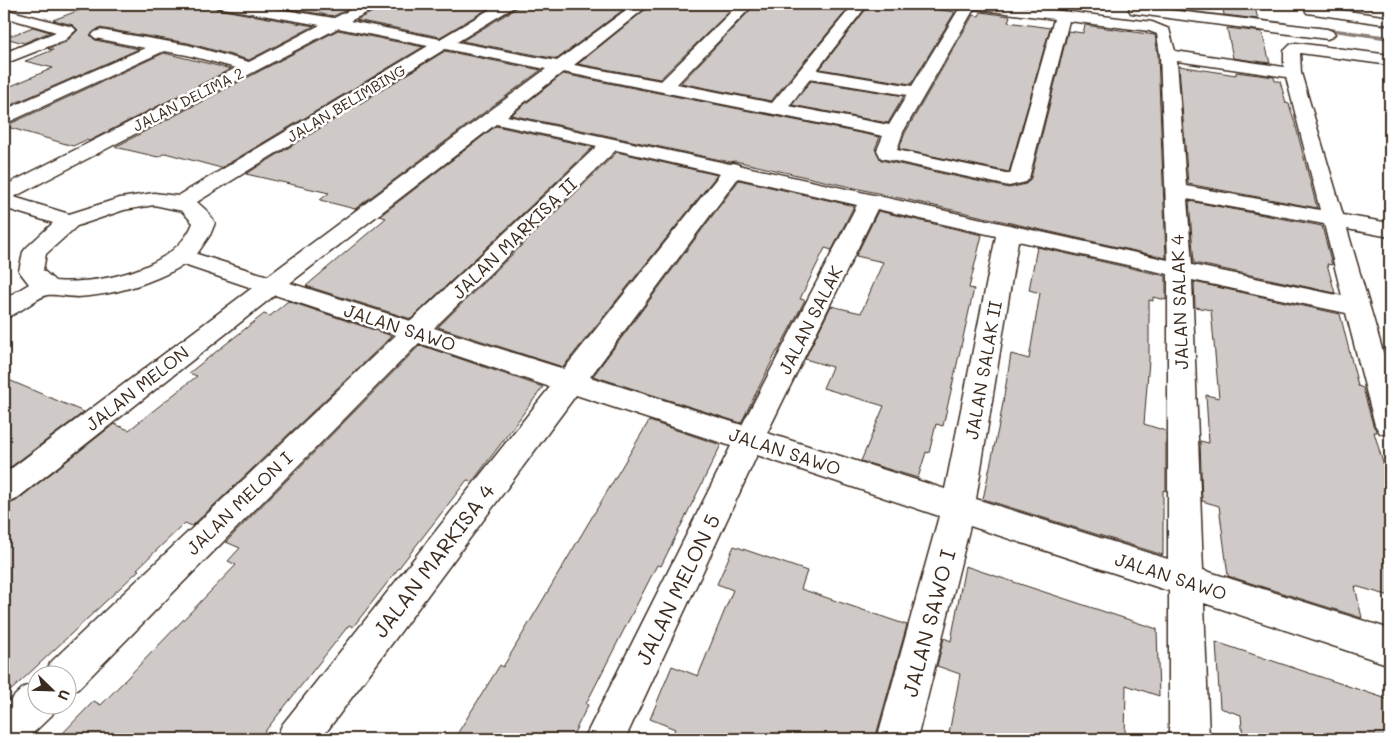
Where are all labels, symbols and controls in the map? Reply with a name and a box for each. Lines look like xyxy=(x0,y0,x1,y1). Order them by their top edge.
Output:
street label: JALAN BELIMBING xyxy=(283,60,409,146)
street label: JALAN DELIMA 2 xyxy=(129,62,247,136)
street label: JALAN MARKISA II xyxy=(446,172,582,304)
street label: JALAN SALAK 4 xyxy=(1165,234,1193,370)
street label: JALAN SALAK xyxy=(772,262,848,378)
street label: JALAN SAWO xyxy=(341,298,459,356)
street label: JALAN SALAK II xyxy=(959,299,1007,441)
street label: JALAN MELON xyxy=(80,340,194,436)
street label: JALAN SAWO xyxy=(726,422,844,480)
street label: JALAN MELON I xyxy=(181,446,297,560)
street label: JALAN MARKISA 4 xyxy=(366,477,500,642)
street label: JALAN MELON 5 xyxy=(629,509,725,669)
street label: JALAN SAWO I xyxy=(895,546,961,700)
street label: JALAN SAWO xyxy=(1112,547,1230,605)
north arrow xyxy=(28,666,78,716)
text: U xyxy=(54,687,75,704)

